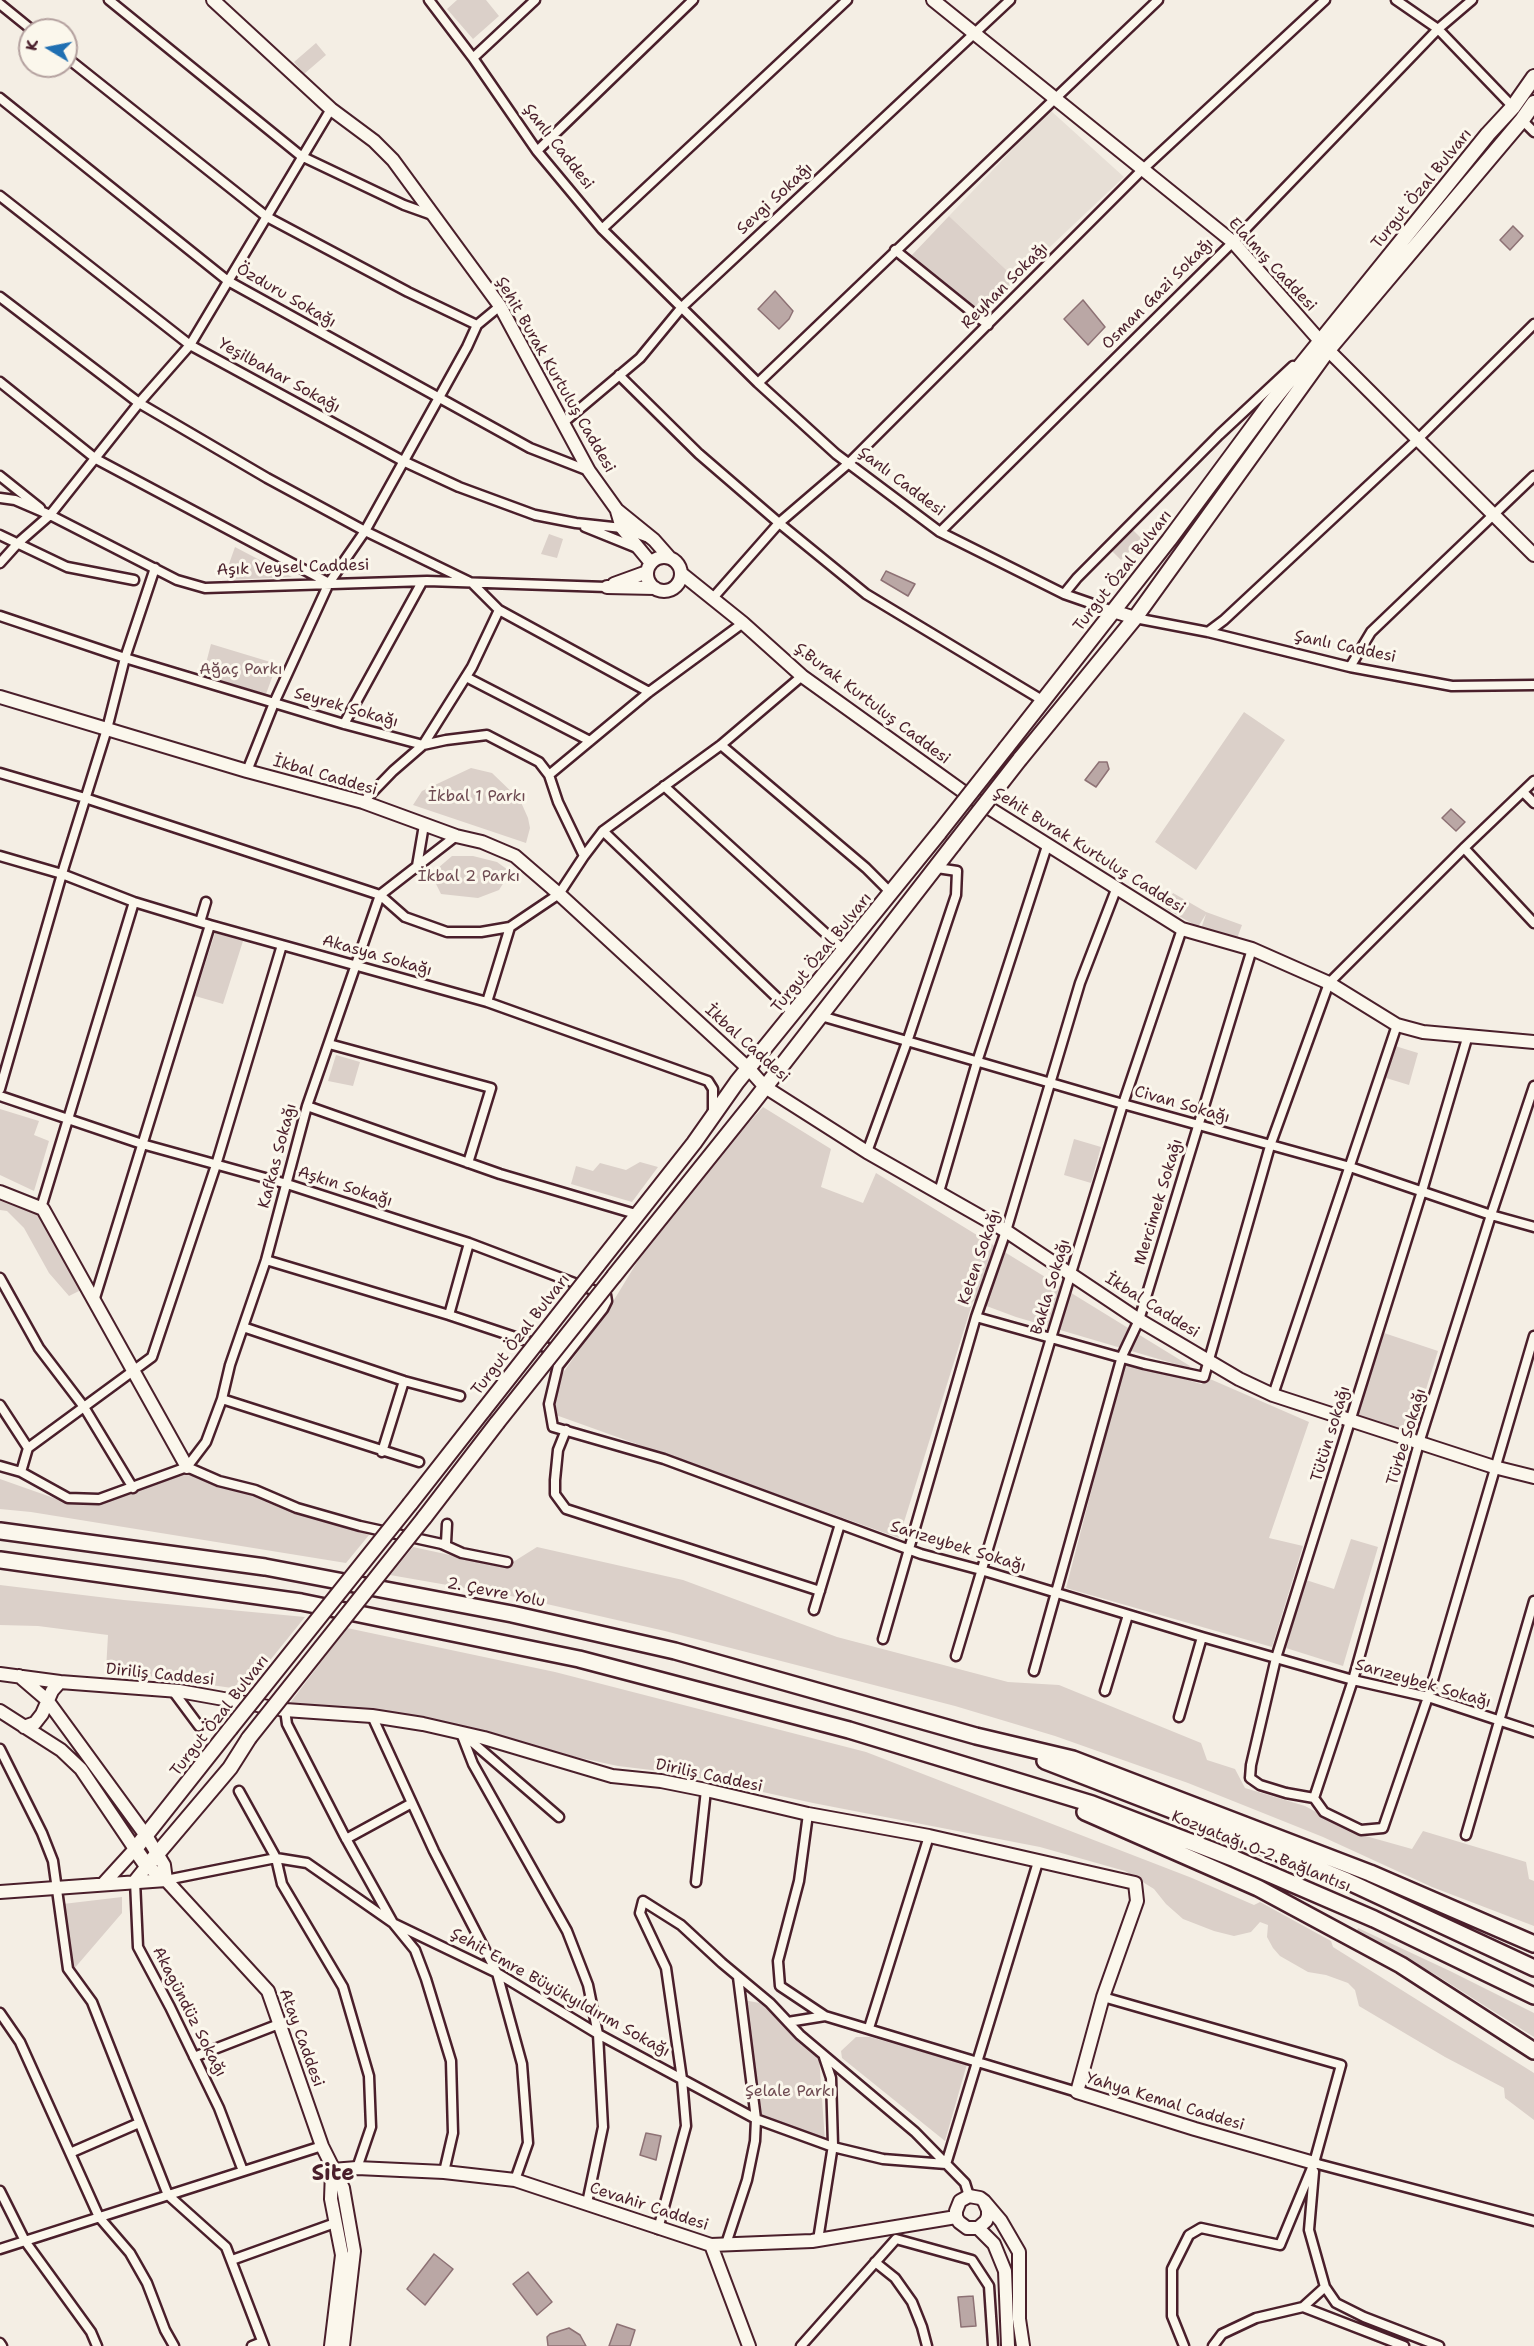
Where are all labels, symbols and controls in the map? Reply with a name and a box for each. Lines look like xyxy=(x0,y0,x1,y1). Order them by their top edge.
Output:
north arrow xyxy=(18,18,78,78)
text: K xyxy=(20,38,43,52)
street label: Şanlı Caddesi xyxy=(519,100,597,194)
street label: Turgut Özal Bulvarı xyxy=(1368,125,1476,253)
street label: Sevgi Sokağı xyxy=(733,159,817,239)
street label: Elalmış Caddesi xyxy=(1224,214,1320,316)
street label: Osman Gazi Sokağı xyxy=(1098,234,1218,354)
street label: Reyhan Sokağı xyxy=(958,239,1052,333)
street label: Özduru Sokağı xyxy=(233,260,339,332)
street label: Şehit Burak Kurtuluş Caddesi xyxy=(491,274,619,476)
street label: Yeşilbahar Sokağı xyxy=(215,335,343,417)
street label: Şanlı Caddesi xyxy=(854,443,948,521)
street label: Turgut Özal Bulvarı xyxy=(1070,506,1176,636)
street label: Aşık Veysel Caddesi xyxy=(216,556,370,580)
street label: Şanlı Caddesi xyxy=(1292,627,1398,667)
street label: Ş.Burak Kurtuluş Caddesi xyxy=(790,639,954,769)
park label: Ağaç Parkı xyxy=(199,660,283,680)
street label: Seyrek Sokağı xyxy=(292,684,400,732)
street label: İkbal Caddesi xyxy=(271,752,379,800)
street label: Şehit Burak Kurtuluş Caddesi xyxy=(989,784,1189,918)
park label: İkbal 1 Parkı xyxy=(428,787,526,807)
park label: İkbal 2 Parkı xyxy=(418,867,520,887)
street label: Turgut Özal Bulvarı xyxy=(768,889,876,1017)
street label: Akasya Sokağı xyxy=(320,931,434,981)
street label: İkbal Caddesi xyxy=(701,1001,793,1087)
street label: Civan Sokağı xyxy=(1132,1082,1232,1128)
street label: Kafkas Sokağı xyxy=(255,1101,301,1211)
street label: Mercimek Sokağı xyxy=(1131,1137,1187,1267)
street label: Aşkın Sokağı xyxy=(295,1163,395,1211)
street label: Keten Sokağı xyxy=(955,1207,1005,1307)
street label: Bakla Sokağı xyxy=(1027,1237,1075,1337)
street label: İkbal Caddesi xyxy=(1101,1269,1203,1343)
street label: Turgut Özal Bulvarı xyxy=(468,1270,574,1400)
street label: Tütün sokağı xyxy=(1307,1384,1355,1484)
street label: Türbe Sokağı xyxy=(1383,1386,1431,1488)
street label: Sarızeybek Sokağı xyxy=(888,1517,1028,1577)
street label: 2. Çevre Yolu xyxy=(445,1574,547,1612)
street label: Turgut Özal Bulvarı xyxy=(167,1651,273,1781)
street label: Sarızeybek Sokağı xyxy=(1353,1655,1493,1713)
street label: Diriliş Caddesi xyxy=(105,1660,215,1690)
street label: Diriliş Caddesi xyxy=(654,1755,764,1797)
street label: Kozyatağı O-2 Bağlantısı xyxy=(1168,1807,1354,1897)
street label: Şehit Emre Büyükyıldırım Sokağı xyxy=(447,1925,673,2061)
street label: Akagündüz Sokağı xyxy=(148,1944,230,2080)
street label: Atay Caddesi xyxy=(274,1986,328,2090)
street label: Yahya Kemal Caddesi xyxy=(1083,2069,1247,2135)
park label: Şelale Parkı xyxy=(745,2082,835,2102)
district label: Site xyxy=(312,2161,354,2187)
street label: Cevahir Caddesi xyxy=(587,2179,711,2235)

